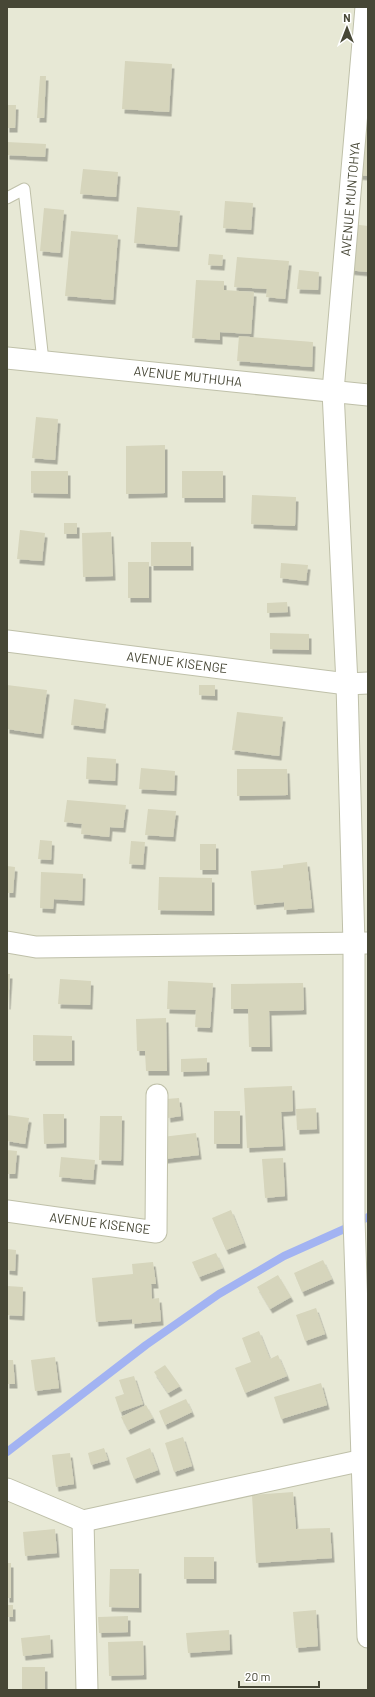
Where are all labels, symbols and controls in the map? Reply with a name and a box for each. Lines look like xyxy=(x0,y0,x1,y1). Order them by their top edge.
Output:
north arrow xyxy=(327,8,367,48)
text: N xyxy=(343,11,351,24)
street label: AVENUE MUNTOHYA xyxy=(337,141,363,257)
street label: AVENUE MUTHUHA xyxy=(133,362,243,390)
street label: AVENUE KISENGE xyxy=(126,648,229,676)
street label: AVENUE KISENGE xyxy=(49,1209,152,1237)
scale bar xyxy=(239,1663,319,1689)
text: 20 m xyxy=(245,1669,271,1683)

